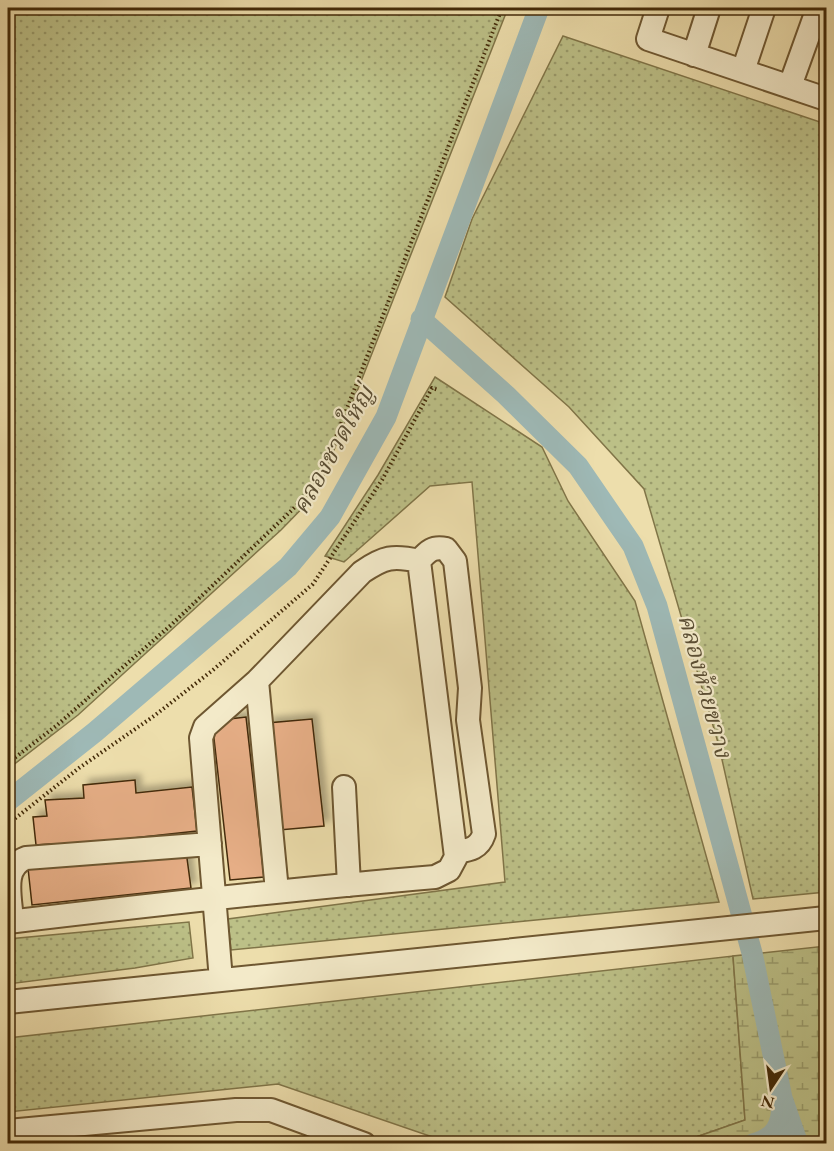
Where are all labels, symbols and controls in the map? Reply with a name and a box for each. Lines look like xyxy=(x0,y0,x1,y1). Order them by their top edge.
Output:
water label: คลองชวดใหญ่ xyxy=(284,377,382,519)
water label: คลองห้วยขวาง xyxy=(671,611,740,762)
north arrow xyxy=(741,1058,801,1118)
text: N xyxy=(759,1090,776,1114)

